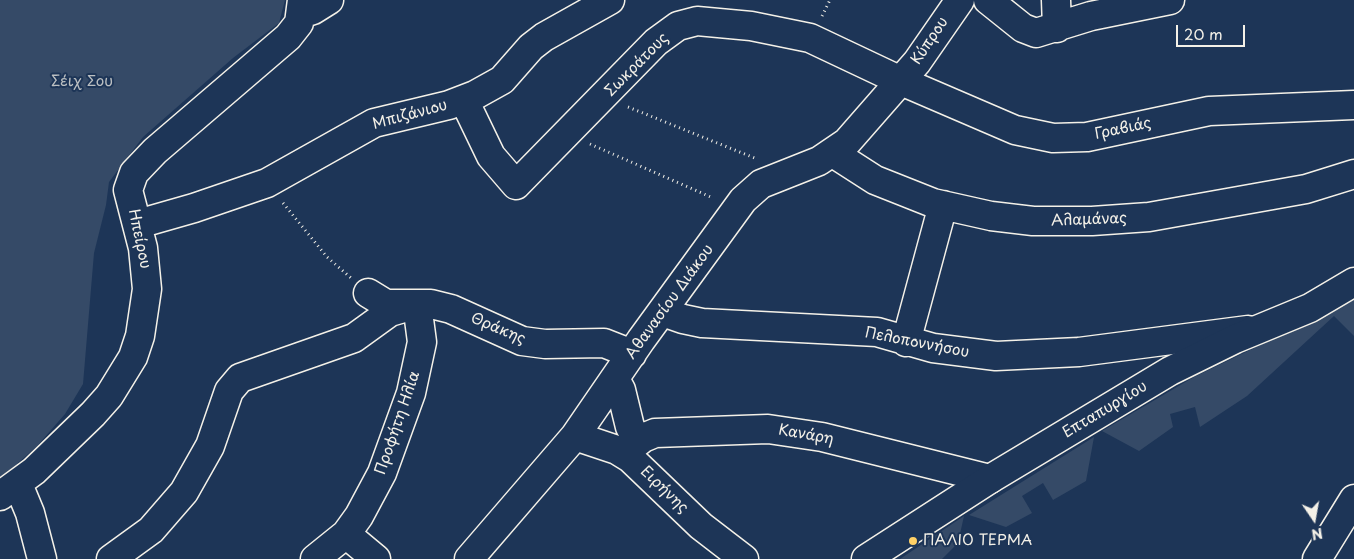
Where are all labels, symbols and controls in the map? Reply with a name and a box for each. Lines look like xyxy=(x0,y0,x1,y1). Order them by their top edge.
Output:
street label: Κύπρου xyxy=(908,14,952,68)
scale bar xyxy=(1179,15,1248,47)
text: 20 m xyxy=(1184,22,1223,45)
street label: Σωκράτους xyxy=(602,30,672,100)
park label: Σέιχ Σου xyxy=(51,73,113,91)
street label: Μπιζάνιου xyxy=(371,96,449,134)
street label: Γραβιάς xyxy=(1093,114,1153,144)
street label: Ηπείρου xyxy=(124,208,154,270)
street label: Αλαμάνας xyxy=(1051,210,1127,230)
street label: Αθανασίου Διάκου xyxy=(622,241,718,363)
street label: Θράκης xyxy=(468,309,528,349)
street label: Πελοποννήσου xyxy=(863,324,971,362)
street label: Προφήτη Ηλία xyxy=(372,369,424,477)
street label: Επταπυργίου xyxy=(1059,378,1151,442)
street label: Κανάρη xyxy=(777,421,835,449)
street label: Ειρήνης xyxy=(636,463,692,517)
north arrow xyxy=(1289,494,1339,544)
text: N xyxy=(1310,523,1325,546)
place label: ΠΑΛΙΟ ΤΕΡΜΑ xyxy=(923,532,1032,550)
marker: ΠΑΛΙΟ ΤΕΡΜΑ xyxy=(907,535,919,547)

